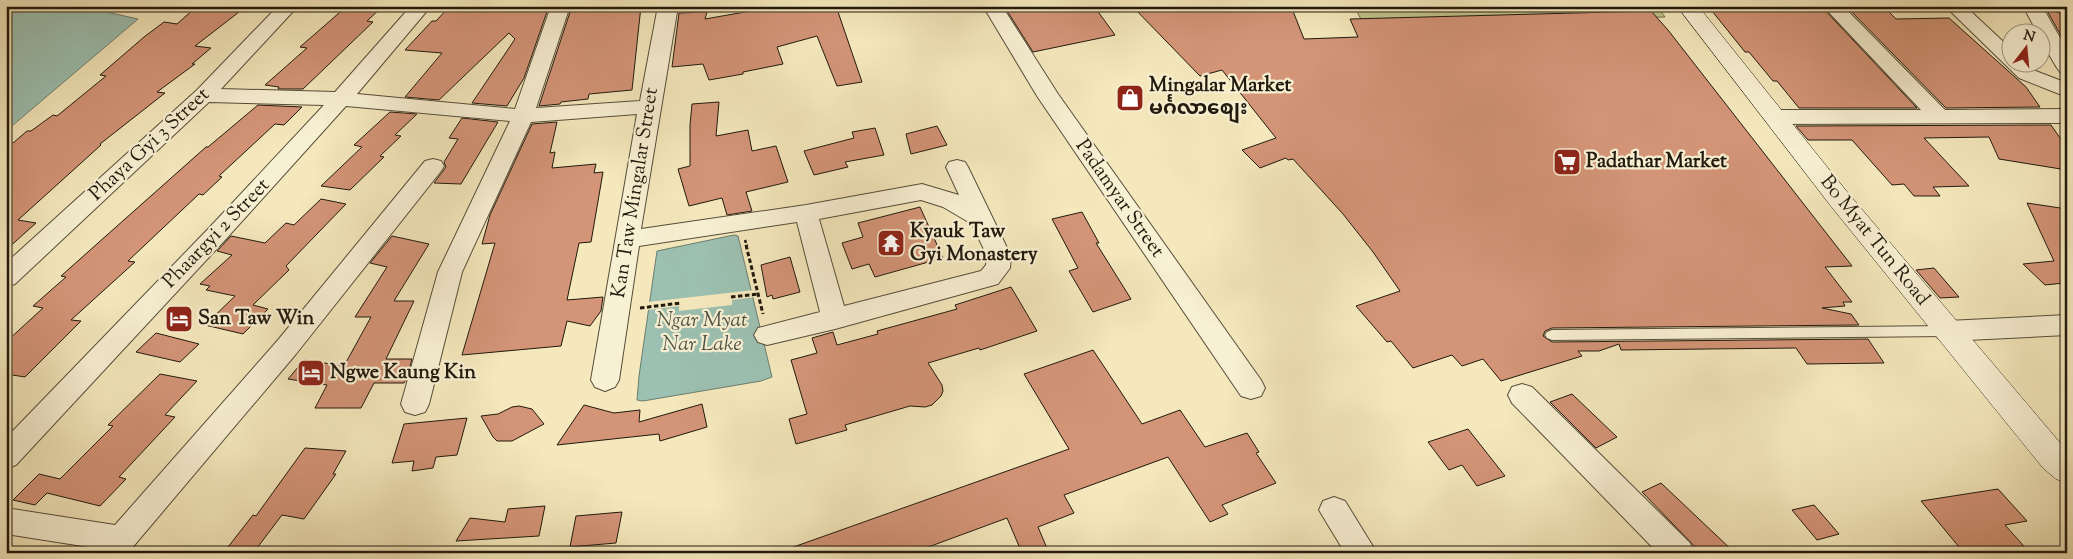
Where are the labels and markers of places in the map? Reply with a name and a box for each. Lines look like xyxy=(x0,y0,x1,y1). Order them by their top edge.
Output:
place label: Mingalar Market မင်္ဂလာစျေး xyxy=(1149,72,1291,124)
shop icon: Mingalar Market မင်္ဂလာစျေး xyxy=(1115,83,1145,113)
supermarket icon: Padathar Market xyxy=(1552,147,1582,177)
place label: Padathar Market xyxy=(1586,148,1727,177)
place label: Kyauk Taw Gyi Monastery xyxy=(910,218,1038,270)
temple icon: Kyauk Taw Gyi Monastery xyxy=(876,228,906,258)
hotel icon: San Taw Win xyxy=(164,304,194,334)
place label: San Taw Win xyxy=(198,305,314,334)
hotel icon: Ngwe Kaung Kin xyxy=(296,358,326,388)
place label: Ngwe Kaung Kin xyxy=(330,359,476,388)

